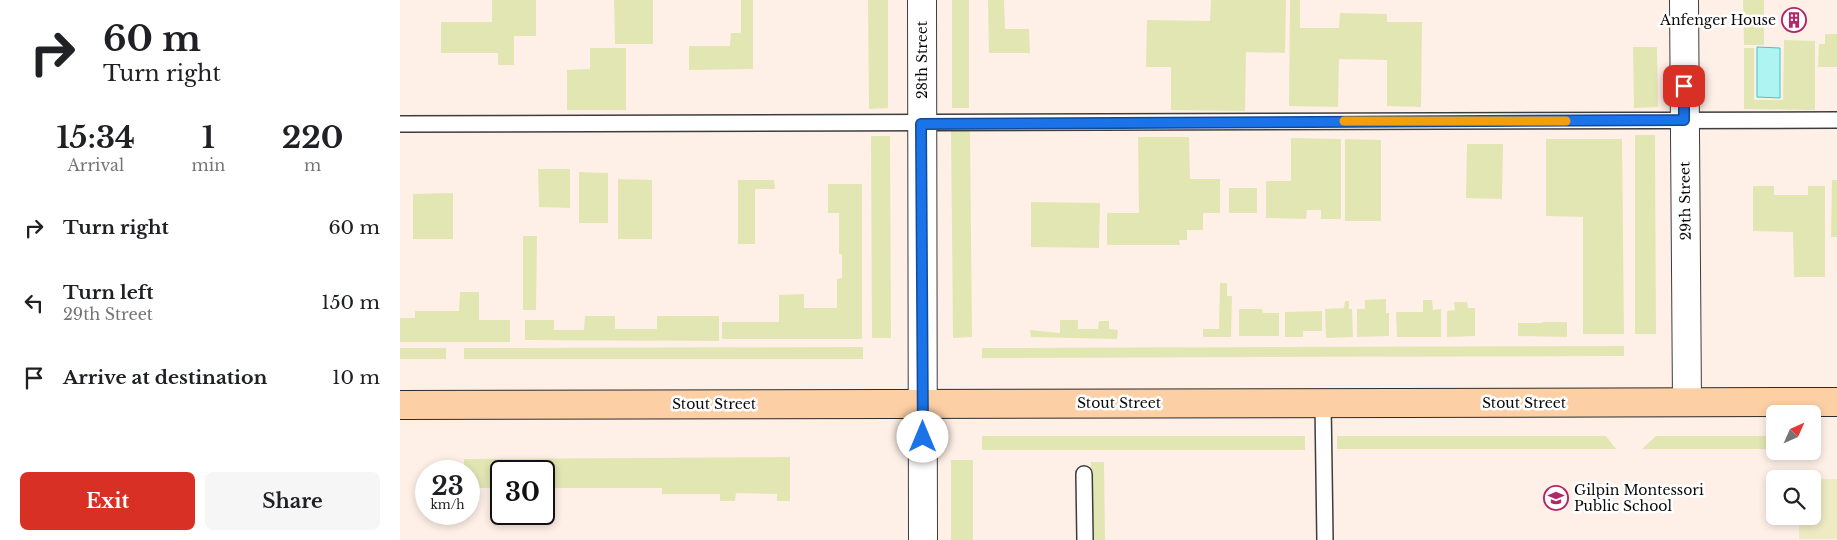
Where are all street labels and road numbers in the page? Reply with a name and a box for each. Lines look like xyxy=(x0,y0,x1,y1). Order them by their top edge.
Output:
street label: 28th Street xyxy=(913,20,931,99)
street label: 29th Street xyxy=(1675,161,1695,240)
street label: Stout Street xyxy=(1077,394,1162,412)
street label: Stout Street xyxy=(1482,394,1567,412)
street label: Stout Street xyxy=(672,395,757,413)

